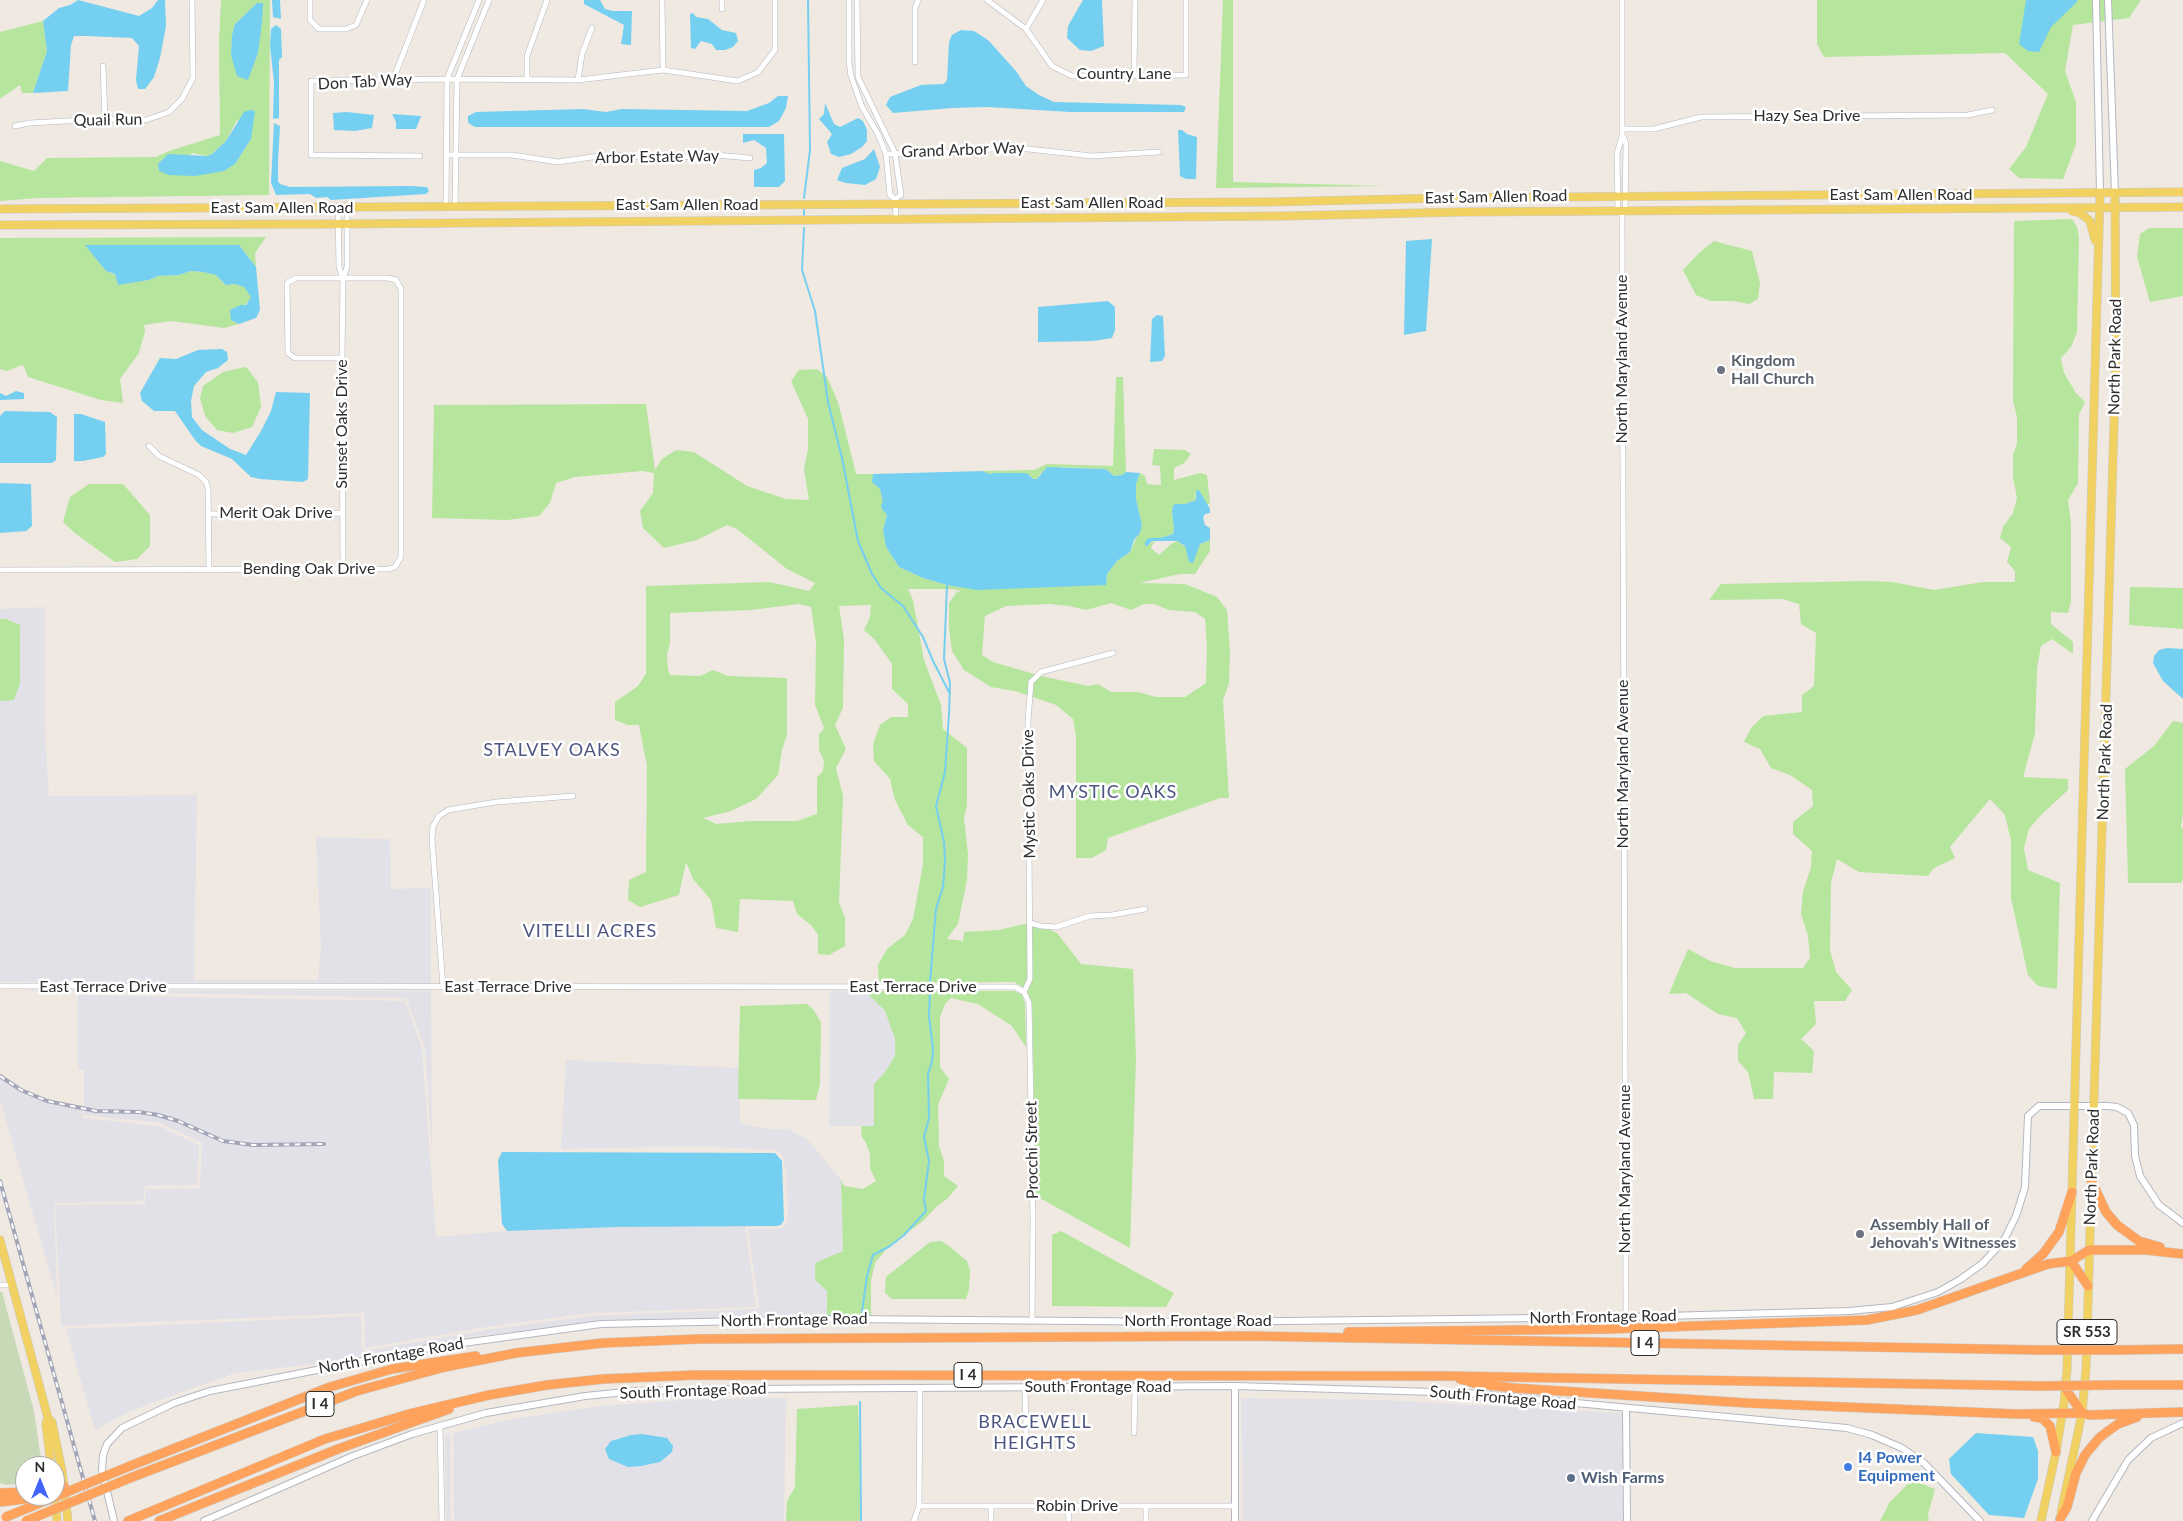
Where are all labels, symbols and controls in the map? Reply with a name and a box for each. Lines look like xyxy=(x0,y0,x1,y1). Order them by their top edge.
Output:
street label: Country Lane xyxy=(1077,64,1171,84)
street label: Don Tab Way xyxy=(317,70,413,94)
street label: Hazy Sea Drive xyxy=(1754,106,1860,126)
street label: Quail Run xyxy=(73,110,143,130)
street label: Grand Arbor Way xyxy=(901,138,1025,162)
street label: Arbor Estate Way xyxy=(595,146,719,168)
street label: East Sam Allen Road xyxy=(1830,185,1972,205)
street label: East Sam Allen Road xyxy=(1424,186,1568,208)
street label: East Sam Allen Road xyxy=(1021,193,1163,213)
street label: East Sam Allen Road xyxy=(616,195,758,215)
street label: East Sam Allen Road xyxy=(211,198,353,218)
street label: North Maryland Avenue xyxy=(1612,275,1632,443)
street label: North Park Road xyxy=(2104,299,2126,415)
place label: Kingdom Hall Church xyxy=(1731,351,1814,389)
street label: Sunset Oaks Drive xyxy=(332,359,352,489)
marker: Kingdom Hall Church xyxy=(1715,364,1727,376)
street label: Merit Oak Drive xyxy=(219,503,333,523)
street label: Bending Oak Drive xyxy=(243,559,375,579)
street label: North Maryland Avenue xyxy=(1613,680,1633,848)
street label: North Park Road xyxy=(2093,703,2117,821)
street label: Mystic Oaks Drive xyxy=(1018,729,1040,859)
district label: STALVEY OAKS xyxy=(482,739,622,761)
district label: MYSTIC OAKS xyxy=(1047,781,1179,803)
district label: VITELLI ACRES xyxy=(521,920,659,942)
street label: East Terrace Drive xyxy=(39,977,167,997)
street label: East Terrace Drive xyxy=(444,977,572,997)
street label: East Terrace Drive xyxy=(849,977,977,997)
street label: North Maryland Avenue xyxy=(1615,1085,1635,1253)
street label: Procchi Street xyxy=(1022,1101,1042,1199)
street label: North Park Road xyxy=(2080,1108,2104,1226)
place label: Assembly Hall of Jehovah's Witnesses xyxy=(1870,1215,2016,1253)
marker: Assembly Hall of Jehovah's Witnesses xyxy=(1854,1228,1866,1240)
street label: North Frontage Road xyxy=(1529,1306,1677,1328)
street label: North Frontage Road xyxy=(720,1309,868,1331)
street label: North Frontage Road xyxy=(1124,1311,1272,1331)
road number: SR 553 xyxy=(2057,1320,2117,1344)
road number: I 4 xyxy=(1631,1330,1659,1356)
street label: North Frontage Road xyxy=(317,1334,465,1378)
road number: I 4 xyxy=(954,1362,982,1388)
street label: South Frontage Road xyxy=(1024,1377,1172,1397)
street label: South Frontage Road xyxy=(619,1379,767,1403)
street label: South Frontage Road xyxy=(1429,1382,1577,1414)
road number: I 4 xyxy=(306,1392,334,1416)
district label: BRACEWELL HEIGHTS xyxy=(977,1411,1093,1454)
place label: I4 Power Equipment xyxy=(1858,1448,1935,1486)
north arrow xyxy=(15,1456,65,1506)
text: N xyxy=(35,1458,45,1475)
marker: I4 Power Equipment xyxy=(1842,1461,1854,1473)
place label: Wish Farms xyxy=(1581,1468,1664,1488)
marker: Wish Farms xyxy=(1565,1472,1577,1484)
street label: Robin Drive xyxy=(1036,1496,1118,1516)

